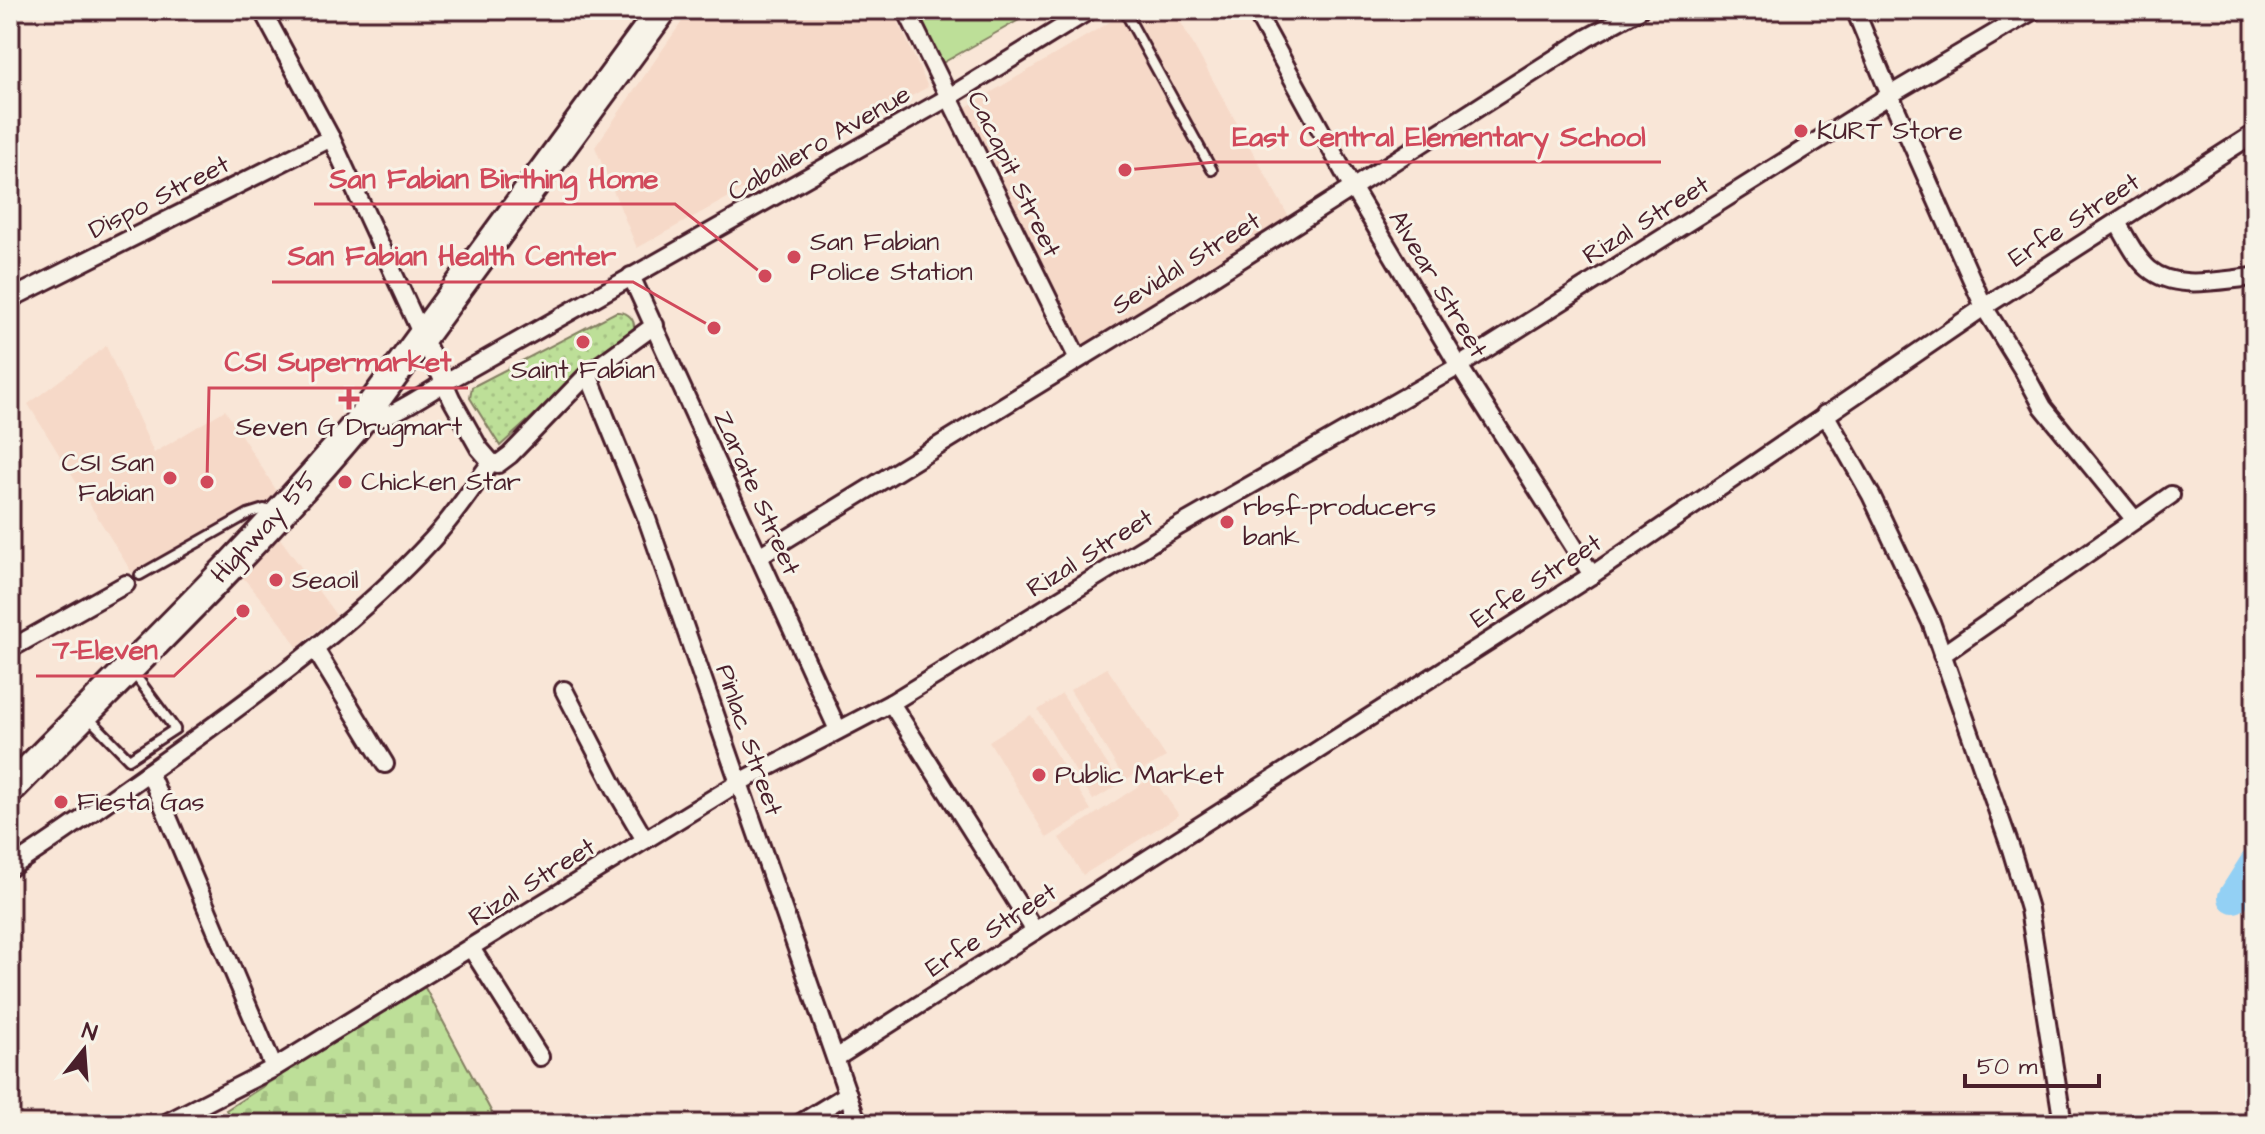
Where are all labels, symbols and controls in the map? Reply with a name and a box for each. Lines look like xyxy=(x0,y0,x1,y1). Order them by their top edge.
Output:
street label: Caballero Avenue xyxy=(721,76,917,210)
street label: Cacapit Street xyxy=(958,85,1070,264)
callout: East Central Elementary School xyxy=(1216,110,1661,162)
place label: KURT Store xyxy=(1817,113,1963,149)
text: East Central Elementary School xyxy=(1232,118,1646,160)
marker: KURT Store xyxy=(1792,122,1810,140)
street label: Dispo Street xyxy=(82,146,236,248)
callout: San Fabian Birthing Home xyxy=(314,152,675,204)
text: San Fabian Birthing Home xyxy=(329,160,658,201)
street label: Erfe Street xyxy=(2001,164,2147,276)
street label: Rizal Street xyxy=(1576,167,1717,273)
street label: Sevidal Street xyxy=(1105,203,1268,323)
street label: Alvear Street xyxy=(1380,203,1497,365)
place label: San Fabian Police Station xyxy=(810,224,973,290)
callout: San Fabian Health Center xyxy=(272,230,633,282)
text: San Fabian Health Center xyxy=(287,237,617,276)
marker: San Fabian Police Station xyxy=(785,248,803,266)
marker: Saint Fabian xyxy=(574,333,592,351)
callout: CSI Supermarket xyxy=(209,336,468,388)
text: CSI Supermarket xyxy=(225,343,452,383)
place label: Saint Fabian xyxy=(511,352,655,388)
marker: Seven G Drugmart xyxy=(340,390,358,408)
street label: Zarate Street xyxy=(705,405,810,581)
place label: Seven G Drugmart xyxy=(236,409,463,447)
place label: CSI San Fabian xyxy=(62,445,154,511)
street label: Highway 55 xyxy=(203,463,327,592)
place label: Chicken Star xyxy=(361,464,521,500)
marker: CSI San Fabian xyxy=(161,469,179,487)
marker: Chicken Star xyxy=(336,473,354,491)
place label: rbsf-producers bank xyxy=(1243,489,1436,555)
street label: Rizal Street xyxy=(1020,500,1161,606)
marker: rbsf-producers bank xyxy=(1218,513,1236,531)
street label: Erfe Street xyxy=(1463,525,1609,637)
place label: Seaoil xyxy=(292,562,359,598)
marker: Seaoil xyxy=(267,571,285,589)
callout: 7-Eleven xyxy=(36,624,174,676)
text: 7-Eleven xyxy=(51,631,158,670)
street label: Pinlac Street xyxy=(706,659,792,821)
place label: Public Market xyxy=(1055,757,1224,793)
marker: Public Market xyxy=(1030,766,1048,784)
place label: Fiesta Gas xyxy=(77,784,205,820)
marker: Fiesta Gas xyxy=(52,793,70,811)
street label: Rizal Street xyxy=(462,829,603,935)
street label: Erfe Street xyxy=(918,874,1064,986)
north arrow xyxy=(44,1010,124,1090)
text: N xyxy=(78,1015,101,1049)
scale bar xyxy=(1965,1038,2099,1088)
text: 50 m xyxy=(1977,1050,2038,1084)

